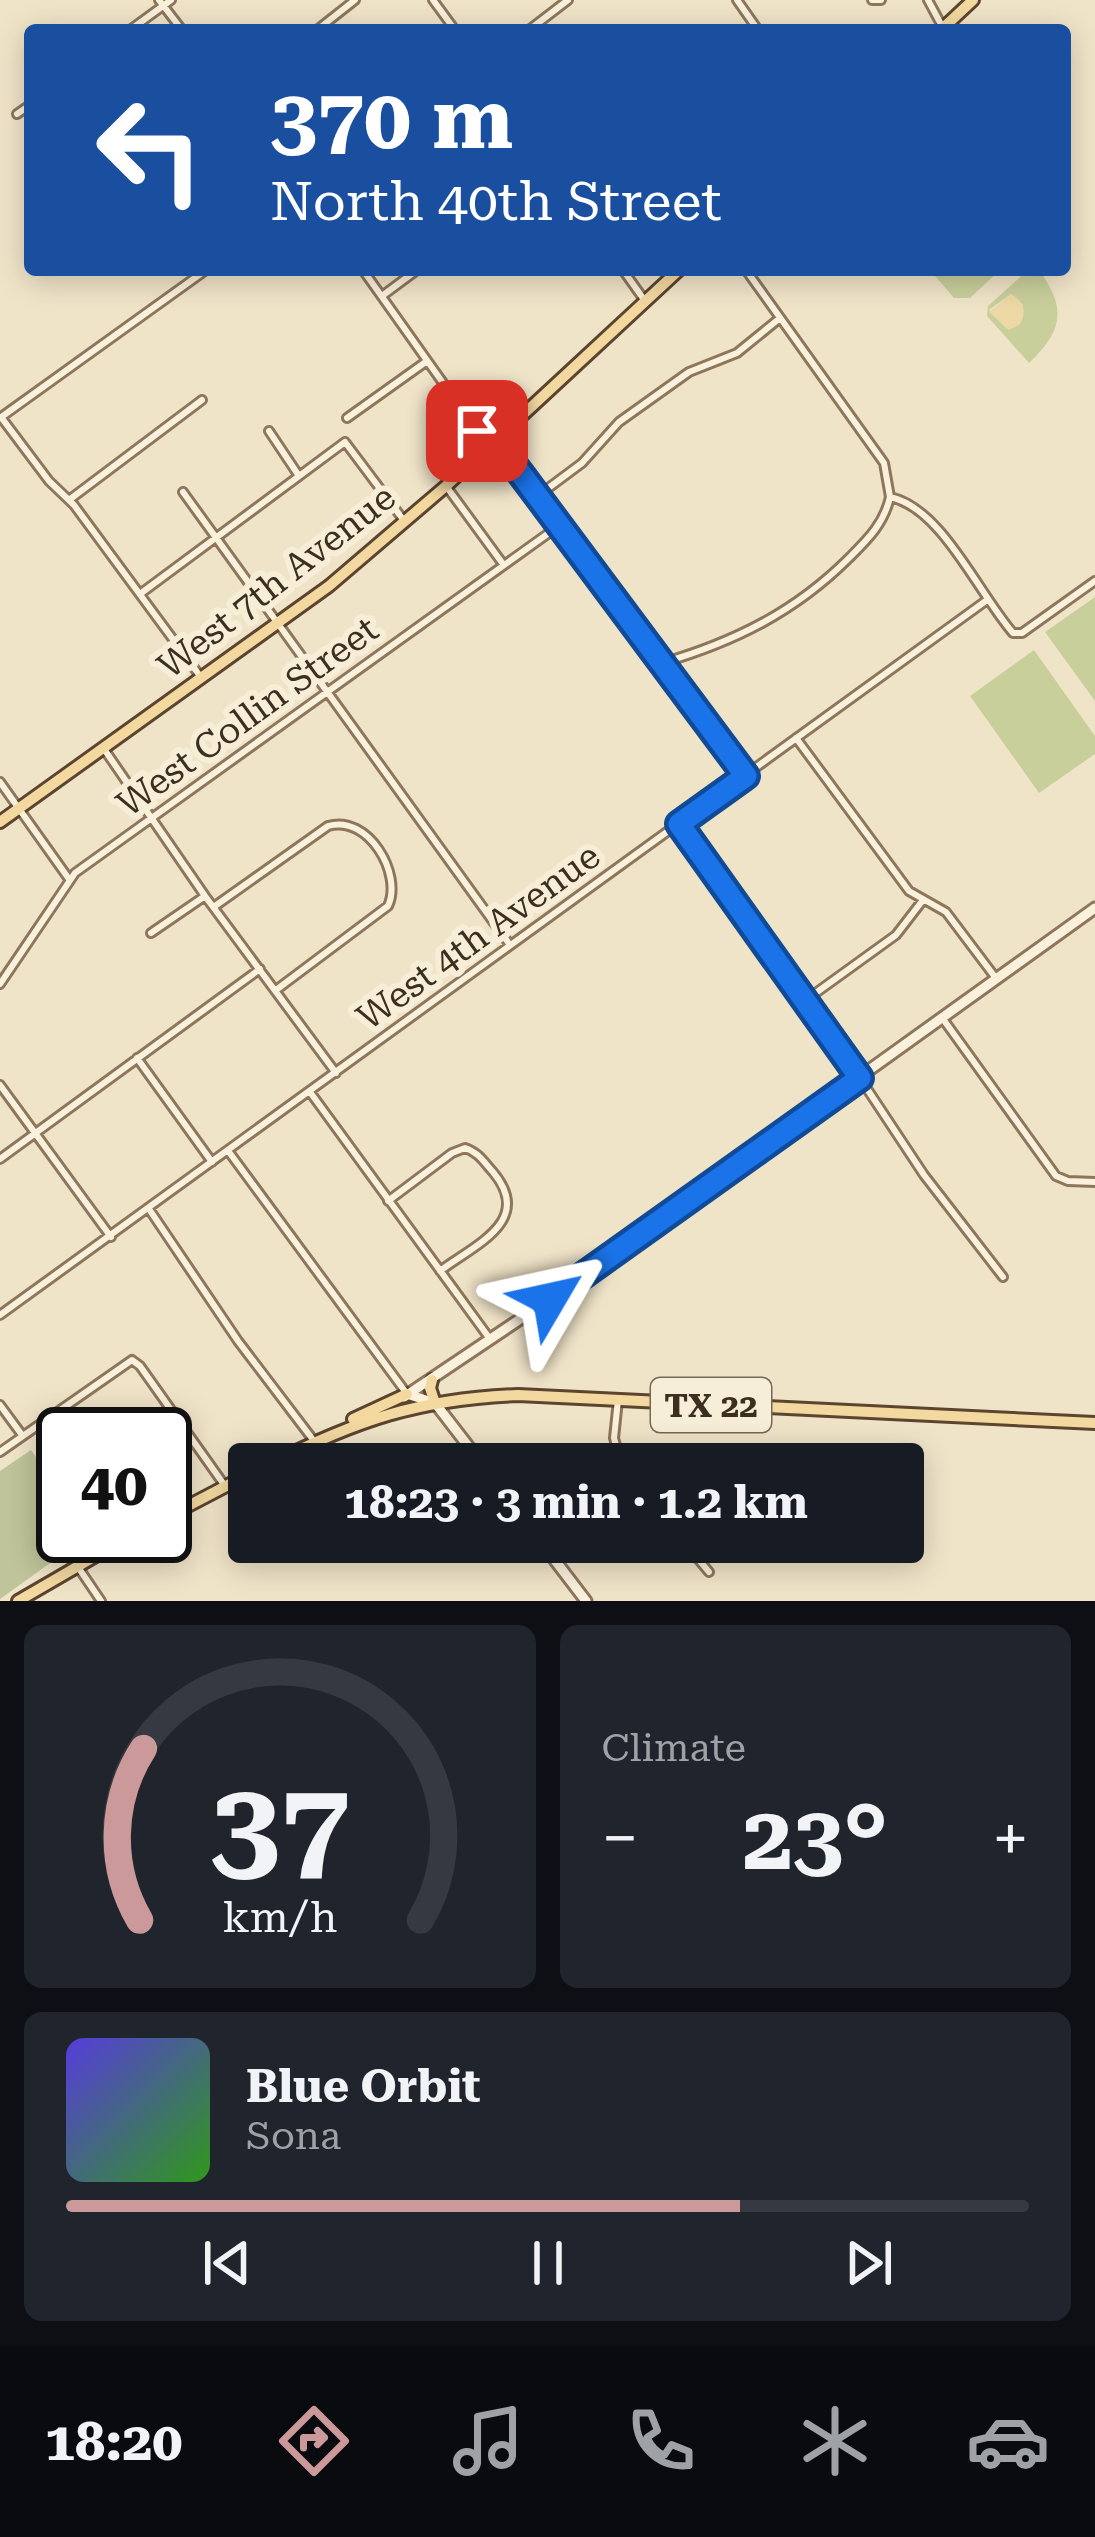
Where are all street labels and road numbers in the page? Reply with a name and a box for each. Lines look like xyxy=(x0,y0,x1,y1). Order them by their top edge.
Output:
street label: West 7th Avenue xyxy=(150,476,404,687)
street label: West Collin Street xyxy=(109,608,386,825)
street label: West 4th Avenue xyxy=(349,835,608,1039)
road number: TX 22 xyxy=(651,1378,771,1432)

